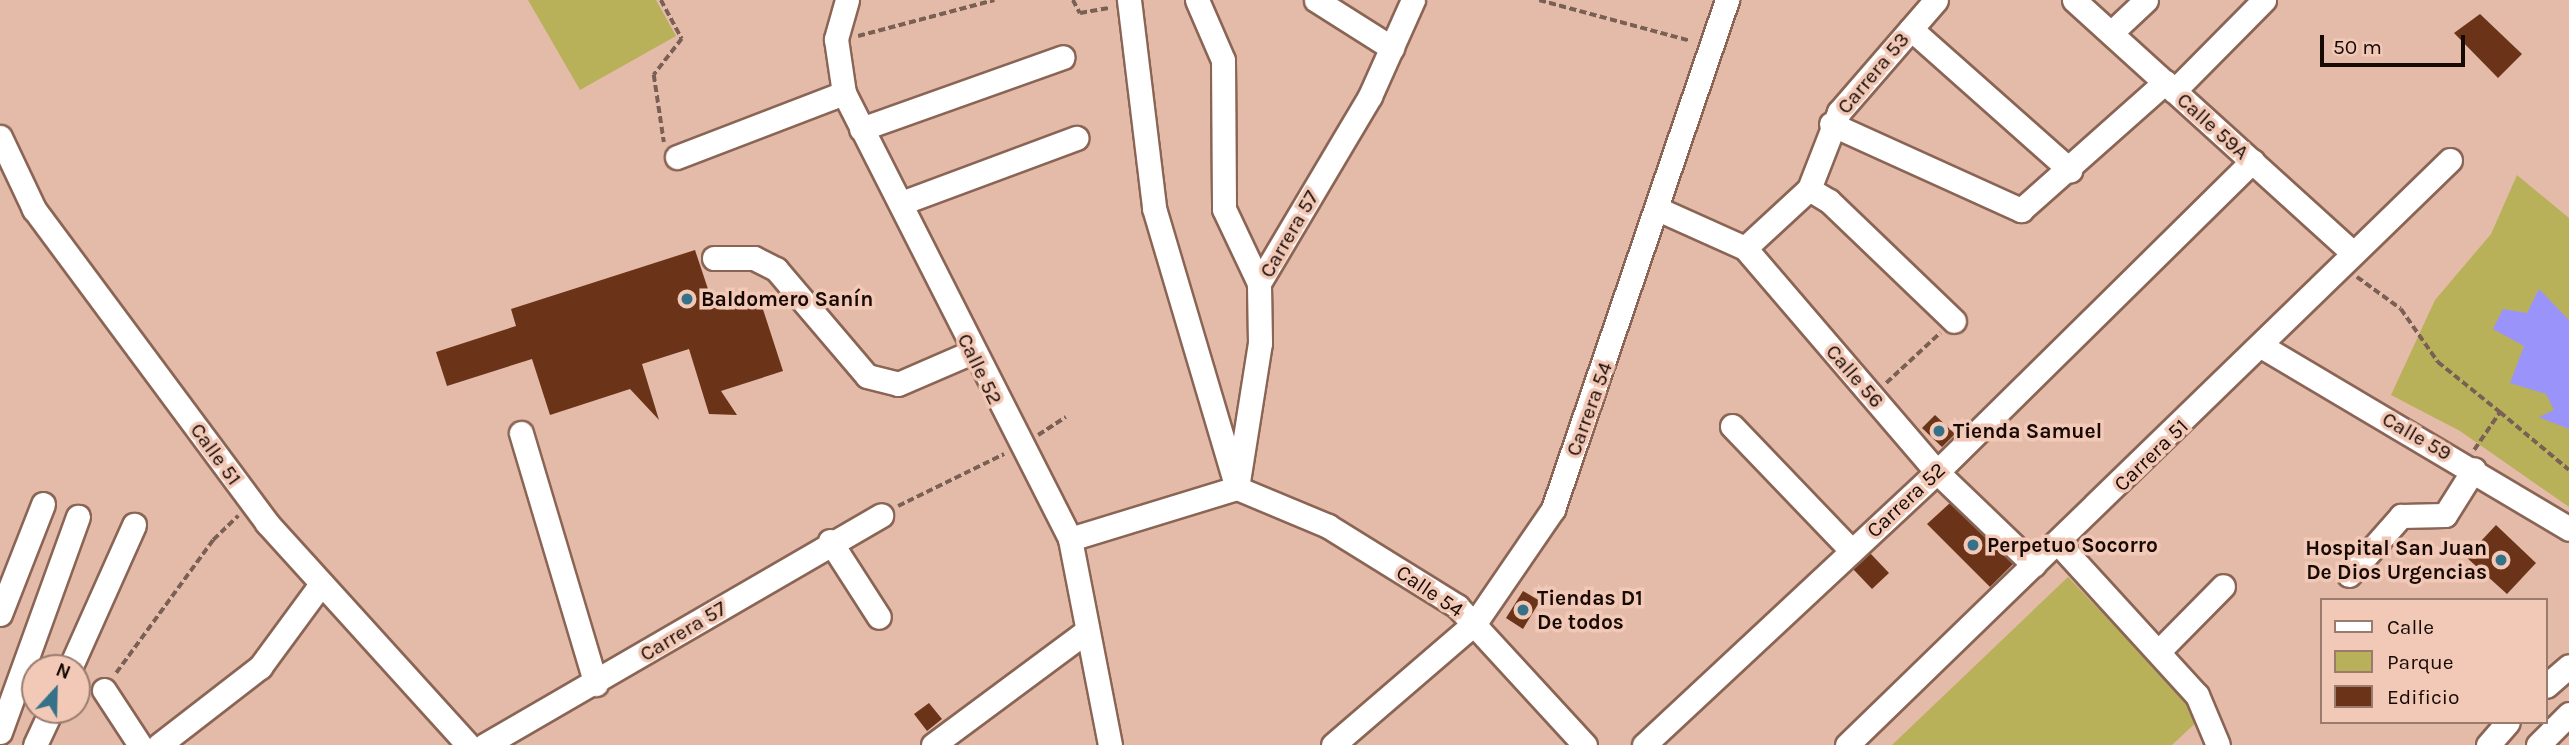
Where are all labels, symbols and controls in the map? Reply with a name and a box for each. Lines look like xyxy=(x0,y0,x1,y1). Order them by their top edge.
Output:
scale bar xyxy=(2324,21,2469,65)
street label: Carrera 53 xyxy=(1832,27,1914,119)
text: 50 m xyxy=(2333,35,2382,59)
street label: Calle 59A xyxy=(2172,87,2254,165)
street label: Carrera 57 xyxy=(1254,186,1324,282)
place label: Baldomero Sanín xyxy=(701,286,873,312)
marker: Baldomero Sanín xyxy=(679,291,695,307)
street label: Calle 52 xyxy=(952,329,1008,409)
street label: Calle 56 xyxy=(1821,339,1889,413)
street label: Carrera 54 xyxy=(1560,359,1618,459)
street label: Calle 59 xyxy=(2378,406,2456,466)
street label: Carrera 51 xyxy=(2109,414,2193,496)
street label: Calle 51 xyxy=(185,418,247,490)
place label: Tienda Samuel xyxy=(1953,418,2102,444)
marker: Tienda Samuel xyxy=(1931,423,1947,439)
street label: Carrera 52 xyxy=(1861,457,1951,543)
place label: Perpetuo Socorro xyxy=(1987,532,2158,558)
place label: Hospital San Juan De Dios Urgencias xyxy=(2305,535,2487,585)
marker: Perpetuo Socorro xyxy=(1965,537,1981,553)
marker: Hospital San Juan De Dios Urgencias xyxy=(2493,552,2509,568)
street label: Calle 54 xyxy=(1392,559,1468,623)
place label: Tiendas D1 De todos xyxy=(1537,585,1643,635)
street label: Carrera 57 xyxy=(635,595,731,667)
legend xyxy=(2320,598,2548,724)
marker: Tiendas D1 De todos xyxy=(1515,602,1531,618)
text: Calle xyxy=(2387,615,2434,639)
text: Parque xyxy=(2387,650,2454,674)
north arrow xyxy=(21,654,91,724)
text: N xyxy=(53,659,74,684)
text: Edificio xyxy=(2387,685,2460,709)

